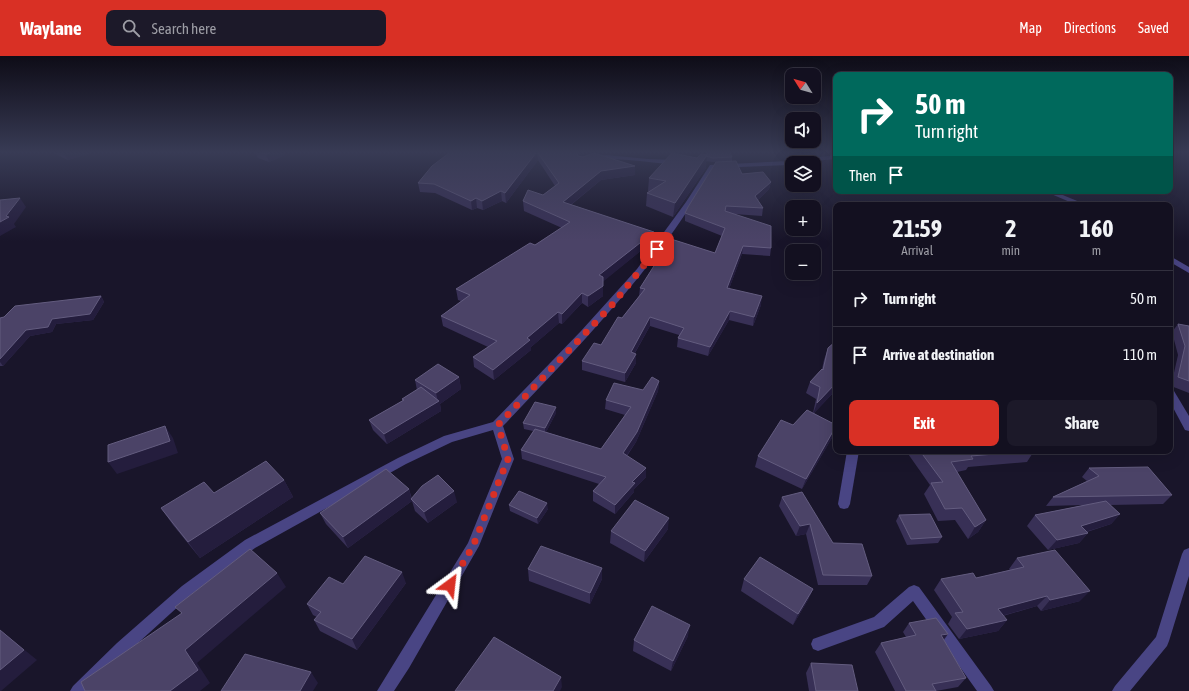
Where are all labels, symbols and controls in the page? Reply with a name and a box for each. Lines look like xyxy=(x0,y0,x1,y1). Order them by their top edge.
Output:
search box xyxy=(106,10,386,46)
text: Waylane xyxy=(20,17,82,39)
icon: search xyxy=(120,17,142,39)
text: Search here xyxy=(152,20,216,37)
text: Map xyxy=(1019,20,1042,36)
text: Directions xyxy=(1064,20,1116,36)
text: Saved xyxy=(1138,20,1169,36)
north arrow xyxy=(785,68,821,104)
map controls xyxy=(785,68,821,280)
icon: right xyxy=(849,88,901,140)
text: 50 m xyxy=(915,88,965,120)
button: sound xyxy=(785,112,821,148)
text: Turn right xyxy=(915,121,978,142)
button: layers xyxy=(785,156,821,192)
icon: arrive xyxy=(885,164,907,186)
text: Then xyxy=(849,167,877,184)
button: + xyxy=(785,200,821,236)
text: 21:59 xyxy=(893,215,942,242)
text: 2 xyxy=(1005,215,1016,242)
text: 160 xyxy=(1080,215,1113,242)
pin xyxy=(640,232,674,266)
icon: arrive xyxy=(646,238,668,260)
text: Arrival xyxy=(901,243,933,258)
text: min xyxy=(1001,243,1020,258)
text: m xyxy=(1092,243,1101,258)
button: − xyxy=(785,244,821,280)
icon: right xyxy=(849,288,871,310)
text: Turn right xyxy=(883,290,936,307)
text: 50 m xyxy=(1130,290,1157,307)
icon: arrive xyxy=(849,344,871,366)
text: Arrive at destination xyxy=(883,346,994,363)
text: 110 m xyxy=(1123,346,1157,363)
button: Exit xyxy=(849,400,999,446)
button: Share xyxy=(1007,400,1157,446)
position arrow xyxy=(429,564,471,606)

